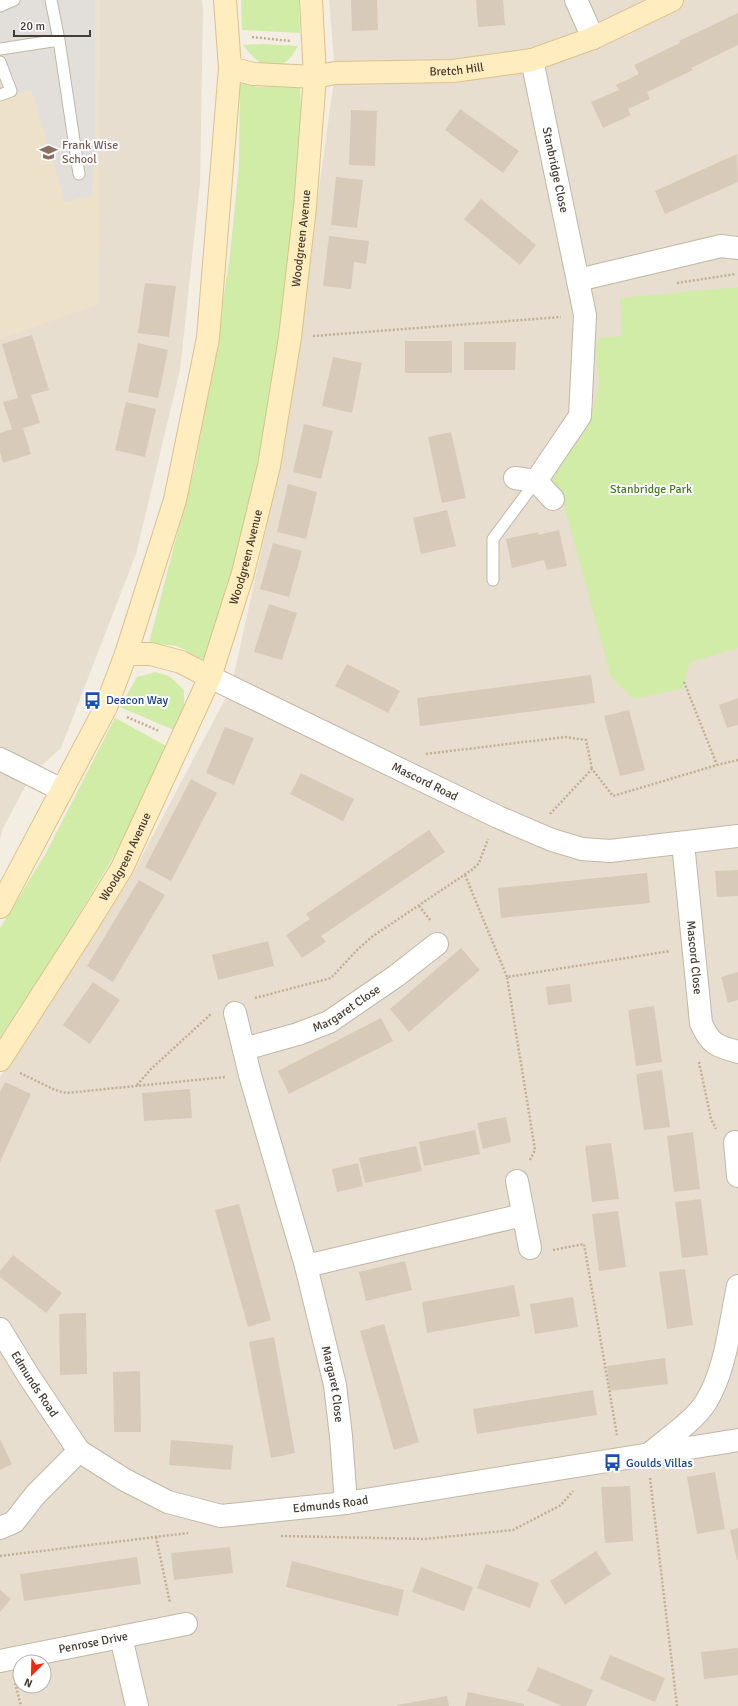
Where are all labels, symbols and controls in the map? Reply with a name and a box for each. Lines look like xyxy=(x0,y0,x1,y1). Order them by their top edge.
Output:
scale bar xyxy=(14,12,90,38)
text: 20 m xyxy=(20,19,45,34)
street label: Bretch Hill xyxy=(429,59,485,79)
street label: Stanbridge Close xyxy=(539,126,571,214)
place label: Frank Wise School xyxy=(62,138,118,167)
school or university icon: Frank Wise School xyxy=(39,142,59,162)
street label: Woodgreen Avenue xyxy=(288,189,314,288)
park label: Stanbridge Park xyxy=(610,482,692,497)
street label: Woodgreen Avenue xyxy=(226,508,266,607)
bus stop icon: Deacon Way xyxy=(83,690,103,710)
place label: Deacon Way xyxy=(106,693,169,708)
street label: Mascord Road xyxy=(389,759,461,804)
street label: Woodgreen Avenue xyxy=(96,810,154,904)
street label: Mascord Close xyxy=(683,920,706,995)
street label: Margaret Close xyxy=(310,982,383,1035)
street label: Margaret Close xyxy=(318,1344,347,1423)
street label: Edmunds Road xyxy=(8,1348,62,1420)
bus stop icon: Goulds Villas xyxy=(603,1453,623,1473)
place label: Goulds Villas xyxy=(626,1456,693,1471)
street label: Edmunds Road xyxy=(292,1492,369,1516)
street label: Penrose Drive xyxy=(57,1628,129,1657)
north arrow xyxy=(12,1654,52,1694)
text: N xyxy=(22,1675,34,1690)

